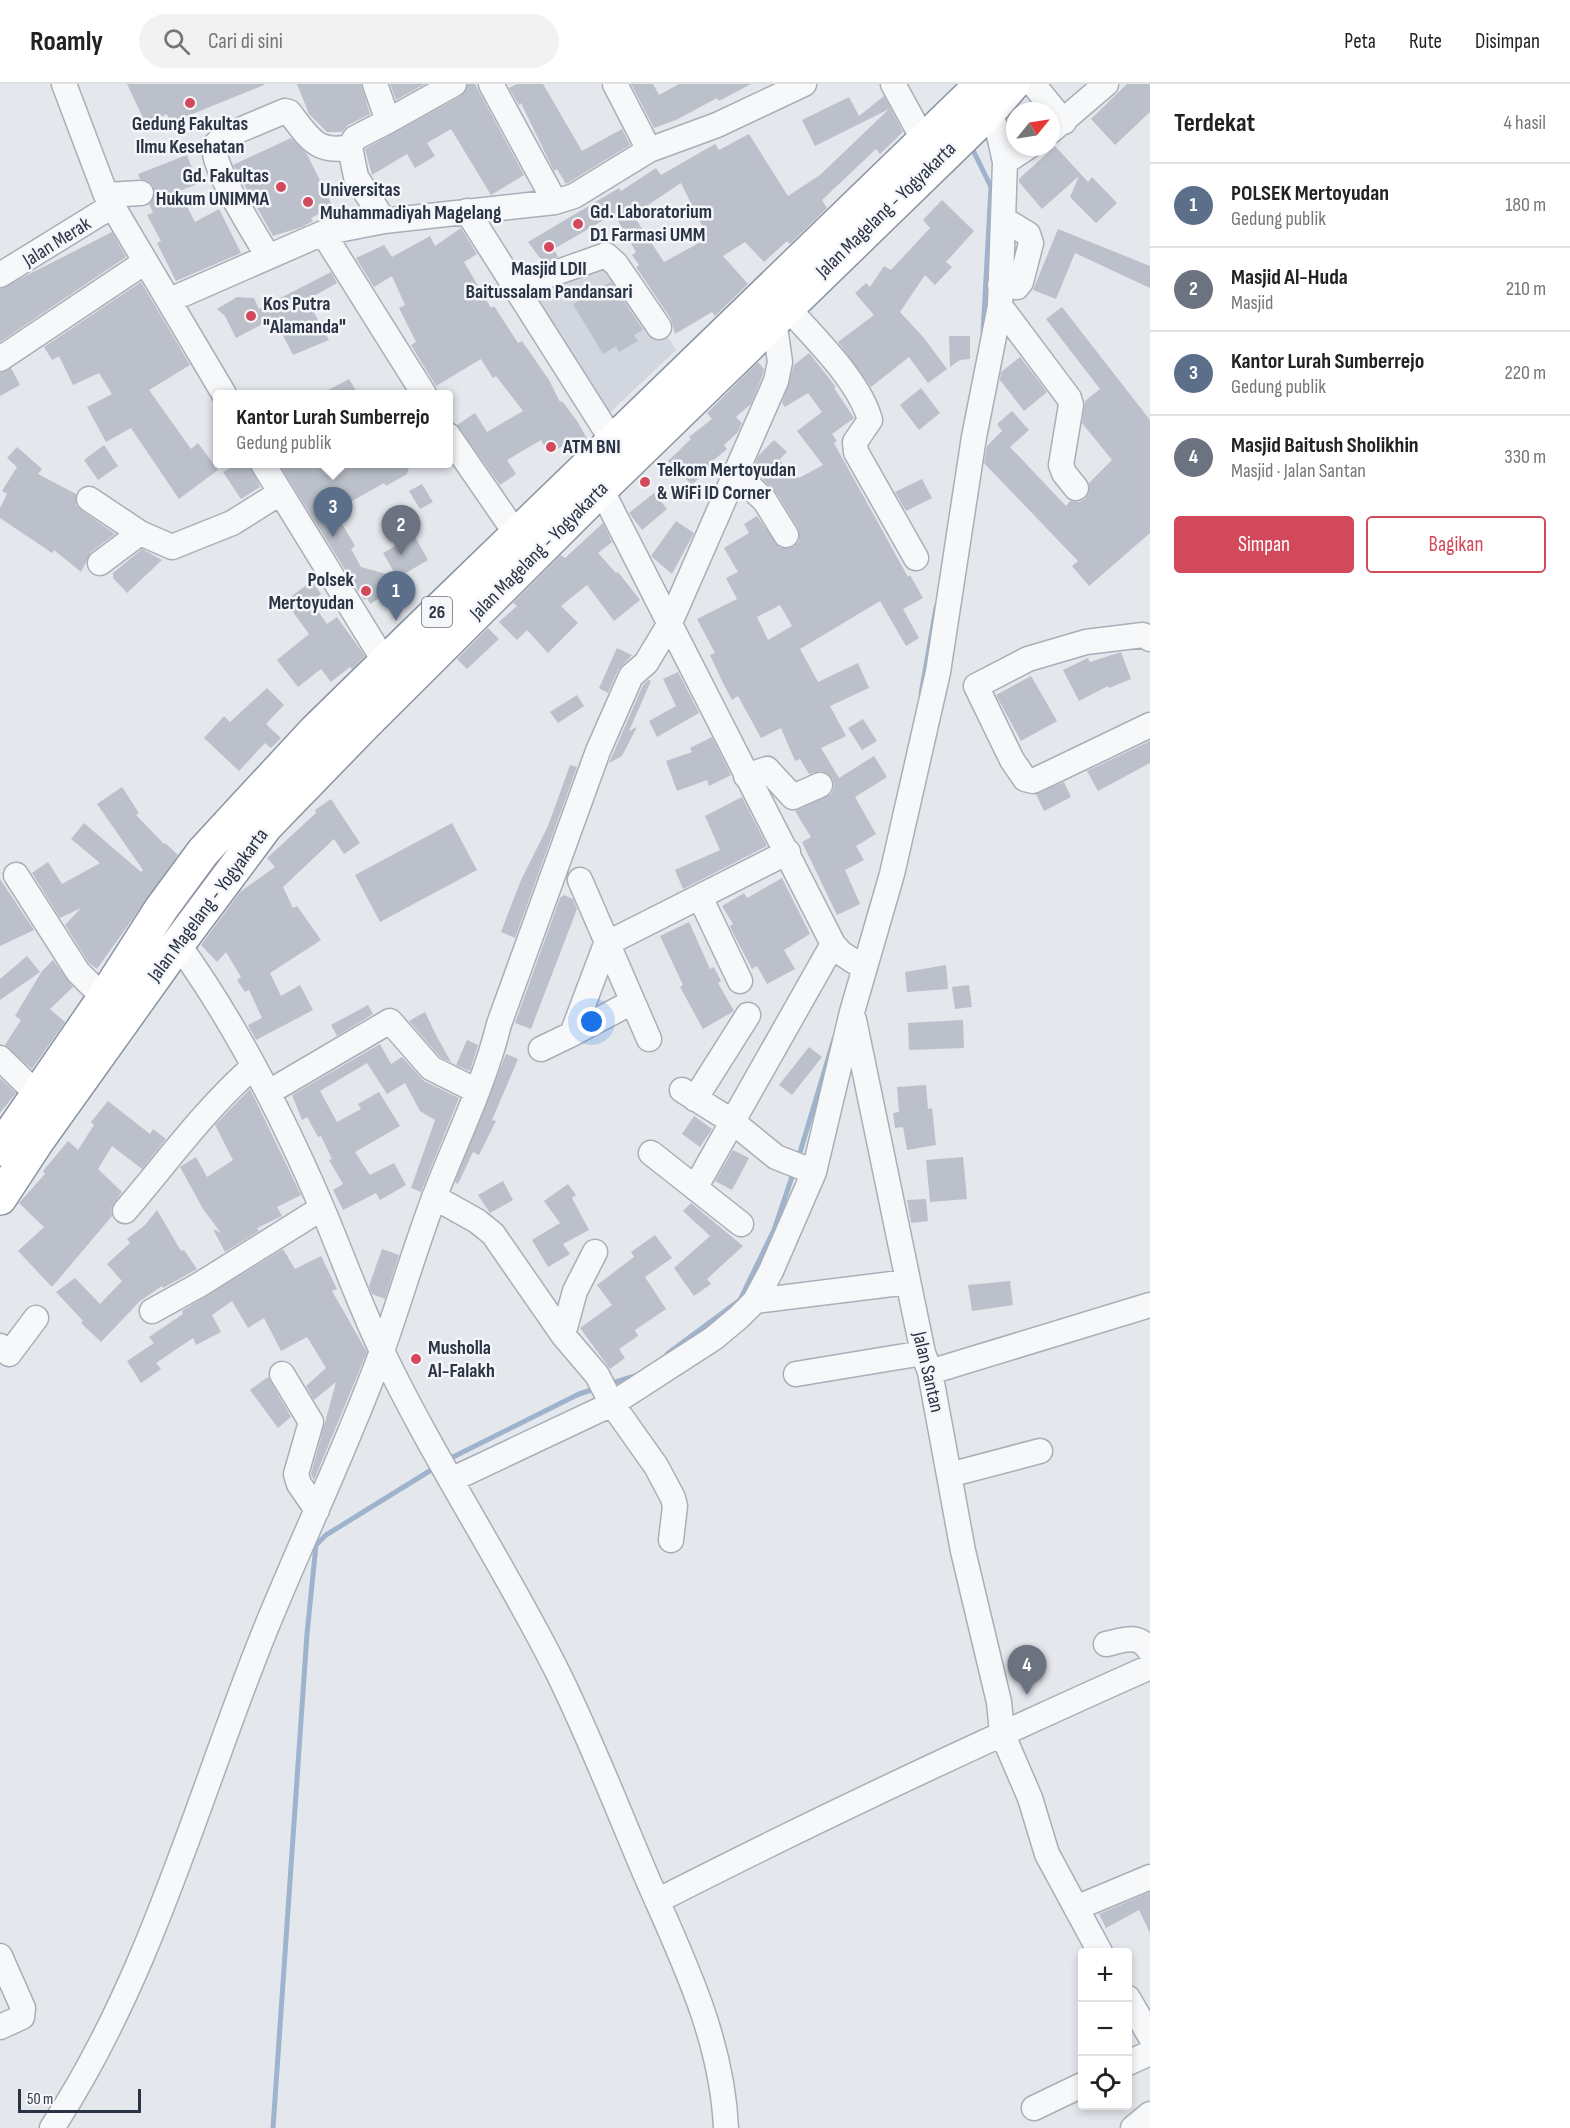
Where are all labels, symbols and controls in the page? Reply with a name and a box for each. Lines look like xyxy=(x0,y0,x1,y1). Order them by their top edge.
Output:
search box xyxy=(139,14,559,68)
text: Roamly xyxy=(30,25,103,58)
icon: search xyxy=(160,25,193,58)
text: Cari di sini xyxy=(208,28,283,55)
text: Peta xyxy=(1344,29,1376,54)
text: Rute xyxy=(1409,29,1442,54)
text: Disimpan xyxy=(1475,29,1540,54)
marker: Gedung Fakultas Ilmu Kesehatan xyxy=(183,96,197,110)
north arrow xyxy=(1006,102,1060,156)
text: Terdekat xyxy=(1174,108,1255,139)
text: 4 hasil xyxy=(1504,111,1546,135)
place label: Gedung Fakultas Ilmu Kesehatan xyxy=(132,112,249,159)
street label: Jalan Magelang - Yogyakarta xyxy=(810,137,961,284)
place label: Gd. Fakultas Hukum UNIMMA xyxy=(156,164,269,211)
place label: Universitas Muhammadiyah Magelang xyxy=(320,178,502,225)
marker: Gd. Fakultas Hukum UNIMMA xyxy=(274,180,288,194)
text: POLSEK Mertoyudan xyxy=(1231,180,1389,207)
text: 1 xyxy=(1190,193,1197,217)
text: 180 m xyxy=(1505,193,1546,217)
marker: Universitas Muhammadiyah Magelang xyxy=(301,195,315,209)
place label: Gd. Laboratorium D1 Farmasi UMM xyxy=(590,200,712,247)
text: Gedung publik xyxy=(1231,207,1326,231)
street label: Jalan Merak xyxy=(18,212,96,273)
marker: Gd. Laboratorium D1 Farmasi UMM xyxy=(571,217,585,231)
marker: Masjid LDII Baitussalam Pandansari xyxy=(542,240,556,254)
place label: Masjid LDII Baitussalam Pandansari xyxy=(466,257,633,304)
text: Masjid Al-Huda xyxy=(1231,264,1348,291)
text: 2 xyxy=(1189,277,1198,301)
text: 210 m xyxy=(1506,277,1546,301)
text: Masjid xyxy=(1231,291,1273,315)
place label: Kos Putra "Alamanda" xyxy=(263,292,346,339)
marker: Kos Putra "Alamanda" xyxy=(244,309,258,323)
text: Kantor Lurah Sumberrejo xyxy=(1231,348,1424,375)
text: 3 xyxy=(1189,361,1198,385)
text: 220 m xyxy=(1505,361,1546,385)
text: Gedung publik xyxy=(1231,375,1326,399)
popup xyxy=(213,390,453,468)
text: Kantor Lurah Sumberrejo xyxy=(236,404,430,431)
text: Gedung publik xyxy=(236,431,331,455)
text: Masjid Baitush Sholikhin xyxy=(1231,432,1419,459)
place label: ATM BNI xyxy=(562,435,621,459)
marker: ATM BNI xyxy=(544,440,558,454)
text: 4 xyxy=(1189,445,1198,469)
text: 330 m xyxy=(1504,445,1546,469)
place label: Telkom Mertoyudan & WiFi ID Corner xyxy=(657,458,796,505)
text: Masjid · Jalan Santan xyxy=(1231,459,1366,483)
marker: Telkom Mertoyudan & WiFi ID Corner xyxy=(638,475,652,489)
street label: Jalan Magelang - Yogyakarta xyxy=(464,477,613,626)
pin: 3 xyxy=(314,488,352,537)
pin: 2 xyxy=(382,506,420,555)
button: Simpan xyxy=(1174,516,1354,573)
button: Bagikan xyxy=(1366,516,1546,573)
place label: Polsek Mertoyudan xyxy=(268,568,355,615)
pin: 1 xyxy=(376,572,416,621)
marker: Polsek Mertoyudan xyxy=(359,584,373,598)
road number: 26 xyxy=(422,597,452,627)
street label: Jalan Magelang - Yogyakarta xyxy=(142,824,273,987)
your location xyxy=(577,1007,606,1036)
street label: Jalan Santan xyxy=(907,1328,949,1415)
place label: Musholla Al-Falakh xyxy=(427,1336,495,1383)
marker: Musholla Al-Falakh xyxy=(409,1352,423,1366)
pin: 4 xyxy=(1008,1646,1046,1695)
map controls xyxy=(1078,1948,1132,2110)
button: + xyxy=(1078,1948,1132,2002)
button: − xyxy=(1078,2002,1132,2056)
button: locate xyxy=(1078,2056,1132,2110)
scale bar xyxy=(18,2086,141,2114)
text: 50 m xyxy=(27,2090,53,2109)

